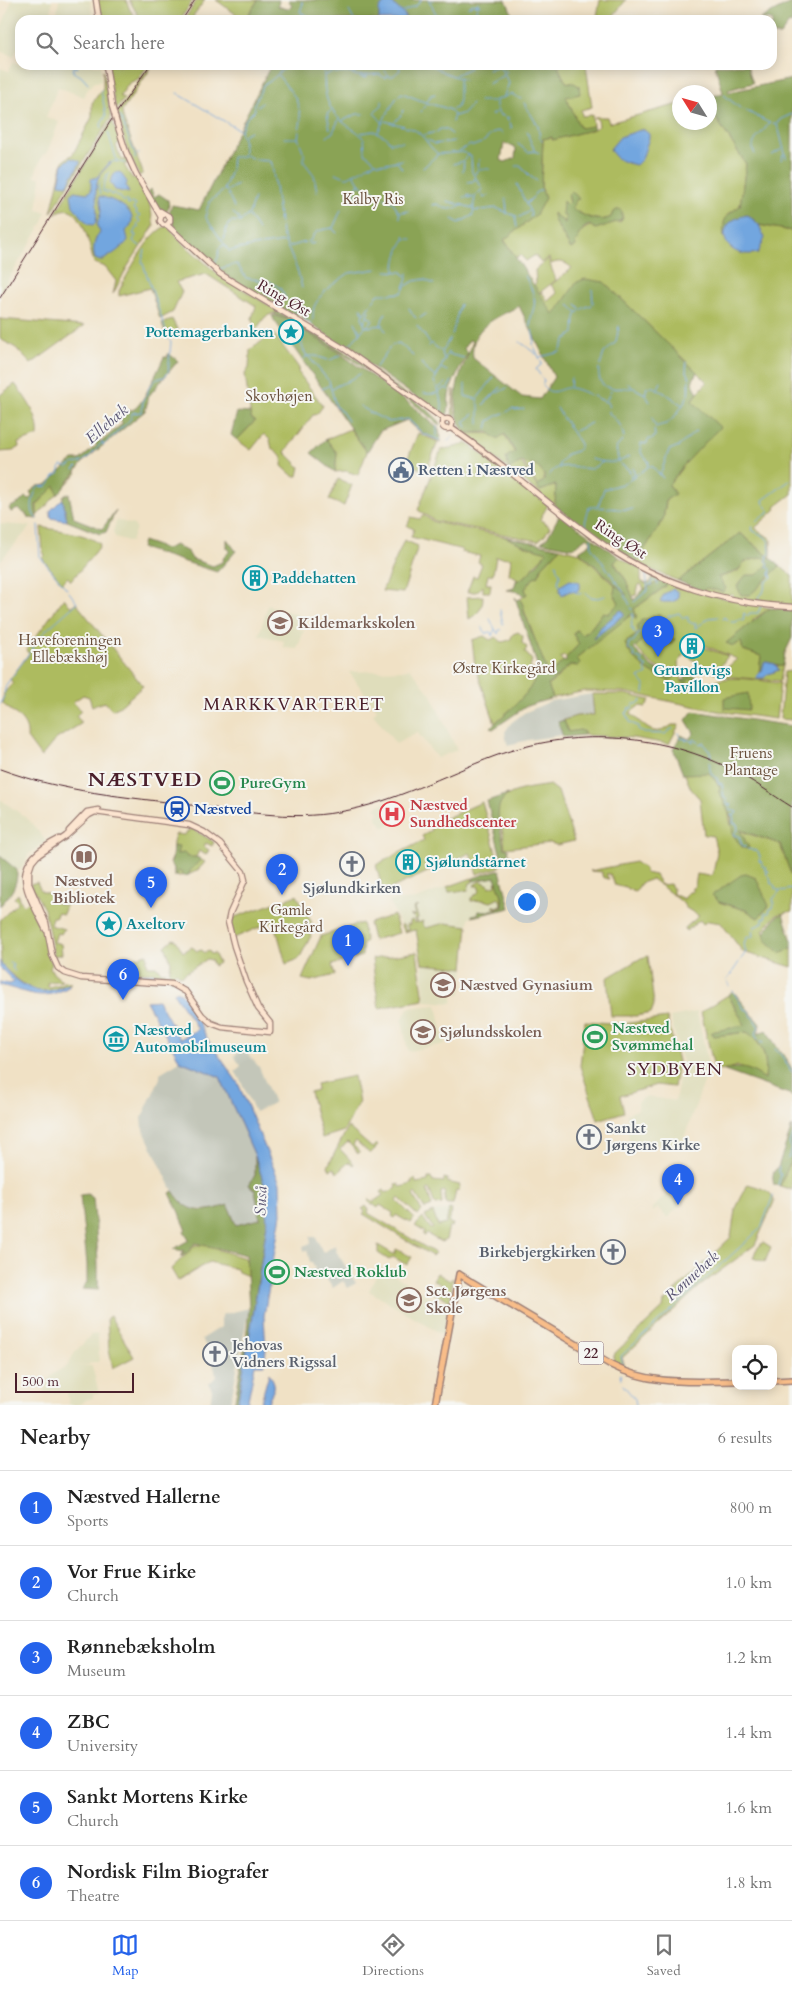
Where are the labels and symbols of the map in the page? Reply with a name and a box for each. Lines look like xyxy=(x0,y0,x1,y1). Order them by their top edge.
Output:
north arrow xyxy=(672,85,717,130)
park label: Kalby Ris xyxy=(342,189,404,209)
street label: Ring Øst xyxy=(254,275,314,321)
place icon: Pottemagerbanken xyxy=(278,319,304,345)
place label: Pottemagerbanken xyxy=(145,322,274,342)
park label: Skovhøjen xyxy=(245,386,313,406)
water label: Ellebæk xyxy=(81,399,133,449)
public building icon: Retten i Næstved xyxy=(388,457,414,483)
place label: Retten i Næstved xyxy=(418,460,535,480)
street label: Ring Øst xyxy=(591,515,651,563)
building icon: Paddehatten xyxy=(242,565,268,591)
place label: Paddehatten xyxy=(272,568,356,588)
school or university icon: Kildemarkskolen xyxy=(267,610,293,636)
place label: Kildemarkskolen xyxy=(298,613,416,633)
pin: 3 xyxy=(642,616,674,657)
park label: Haveforeningen Ellebækshøj xyxy=(18,630,122,667)
building icon: Grundtvigs Pavillon xyxy=(679,633,705,659)
park label: Østre Kirkegård xyxy=(452,658,556,678)
place label: Grundtvigs Pavillon xyxy=(653,660,731,697)
district label: MARKKVARTERET xyxy=(203,692,385,717)
park label: Fruens Plantage xyxy=(724,743,778,780)
district label: NÆSTVED xyxy=(88,766,202,793)
sports icon: PureGym xyxy=(209,770,235,796)
place label: PureGym xyxy=(240,773,306,793)
place label: Næstved Sundhedscenter xyxy=(410,795,517,832)
station icon: Næstved xyxy=(164,796,190,822)
place label: Næstved xyxy=(194,799,252,819)
hospital icon: Næstved Sundhedscenter xyxy=(379,801,405,827)
library icon: Næstved Bibliotek xyxy=(71,844,97,870)
building icon: Sjølundstårnet xyxy=(395,849,421,875)
church icon: Sjølundkirken xyxy=(339,851,365,877)
place label: Sjølundstårnet xyxy=(426,852,526,872)
pin: 2 xyxy=(266,854,298,895)
pin: 5 xyxy=(135,867,167,908)
place label: Næstved Bibliotek xyxy=(53,871,116,908)
place label: Sjølundkirken xyxy=(303,878,401,898)
your location xyxy=(514,889,540,915)
park label: Gamle Kirkegård xyxy=(259,900,323,937)
place icon: Axeltorv xyxy=(96,911,122,937)
place label: Axeltorv xyxy=(126,914,186,934)
pin: 1 xyxy=(332,925,364,966)
pin: 6 xyxy=(107,959,139,1000)
school or university icon: Næstved Gynasium xyxy=(430,972,456,998)
place label: Næstved Gynasium xyxy=(460,975,593,995)
place label: Næstved Svømmehal xyxy=(612,1018,694,1055)
school or university icon: Sjølundsskolen xyxy=(410,1019,436,1045)
place label: Næstved Automobilmuseum xyxy=(134,1020,267,1057)
place label: Sjølundsskolen xyxy=(440,1022,542,1042)
sports icon: Næstved Svømmehal xyxy=(582,1024,608,1050)
museum icon: Næstved Automobilmuseum xyxy=(103,1026,129,1052)
district label: SYDBYEN xyxy=(627,1057,723,1082)
place label: Sankt Jørgens Kirke xyxy=(604,1118,700,1155)
church icon: Sankt Jørgens Kirke xyxy=(576,1124,602,1150)
pin: 4 xyxy=(662,1164,694,1205)
water label: Suså xyxy=(249,1185,273,1216)
church icon: Birkebjergkirken xyxy=(600,1239,626,1265)
place label: Birkebjergkirken xyxy=(479,1242,596,1262)
water label: Rønnebæk xyxy=(660,1246,724,1306)
sports icon: Næstved Roklub xyxy=(264,1259,290,1285)
place label: Næstved Roklub xyxy=(294,1262,407,1282)
place label: Sct. Jørgens Skole xyxy=(426,1281,506,1318)
school or university icon: Sct. Jørgens Skole xyxy=(396,1287,422,1313)
place label: Jehovas Vidners Rigssal xyxy=(230,1335,337,1372)
church icon: Jehovas Vidners Rigssal xyxy=(202,1341,228,1367)
road number: 22 xyxy=(578,1342,604,1365)
scale bar xyxy=(15,1370,134,1393)

